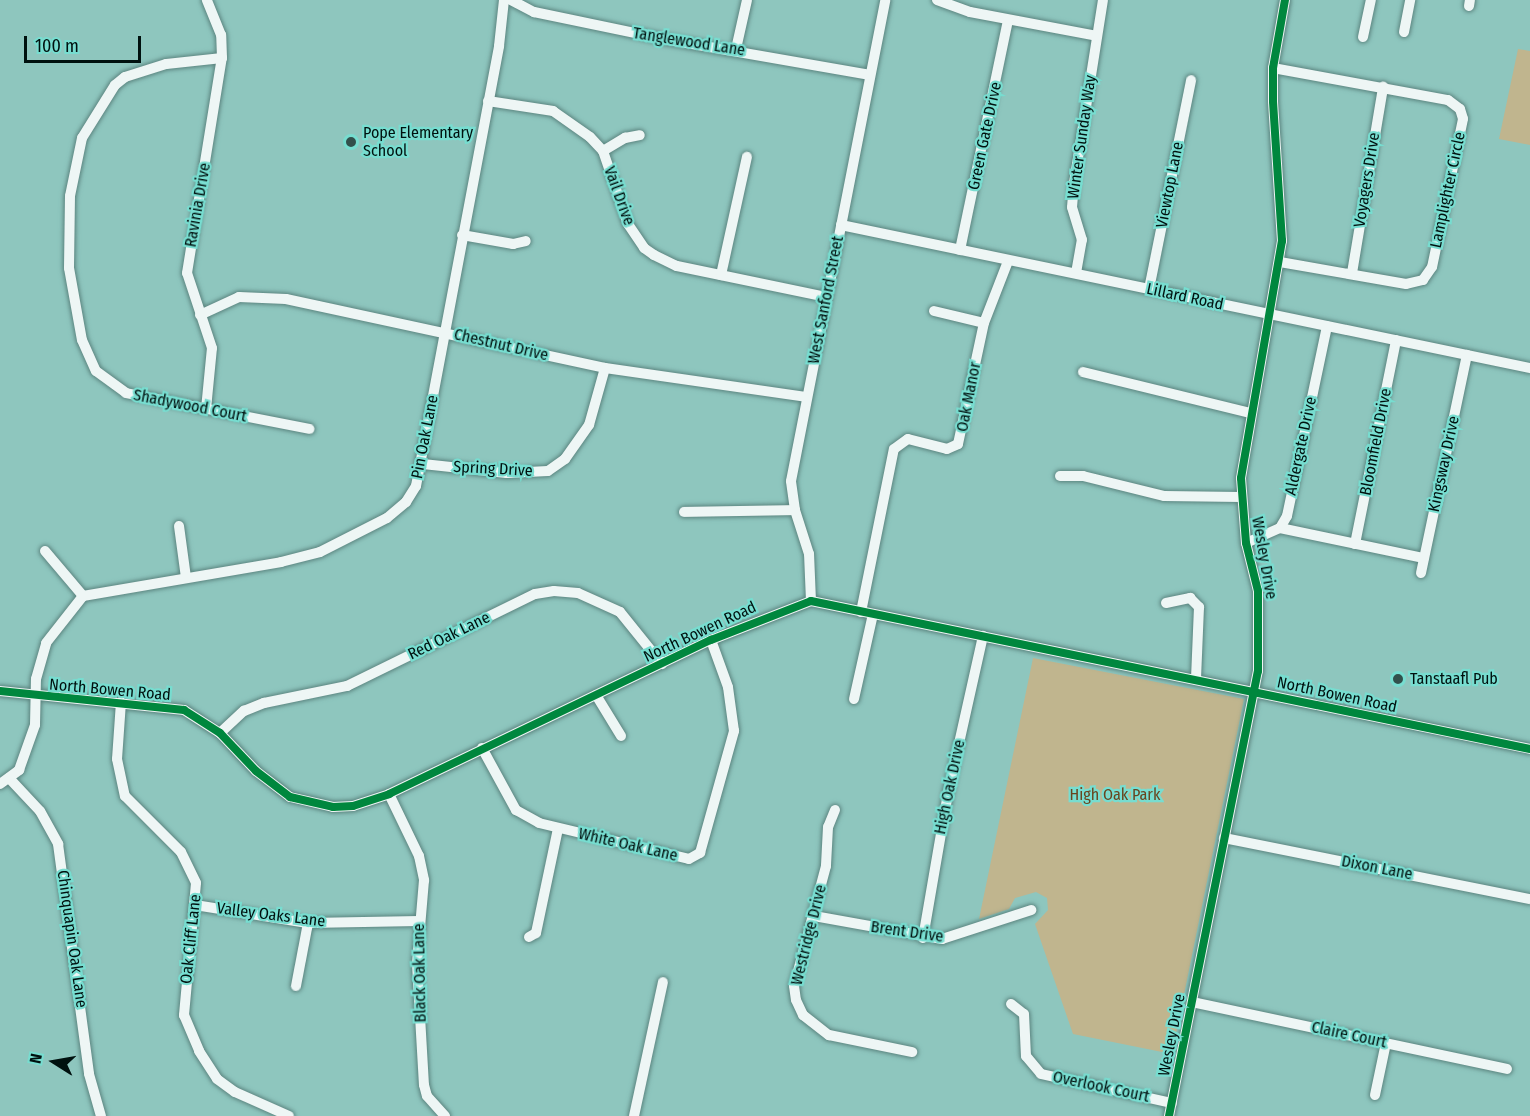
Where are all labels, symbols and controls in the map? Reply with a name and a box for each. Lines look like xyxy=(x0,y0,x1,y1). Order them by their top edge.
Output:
scale bar xyxy=(27,24,144,62)
street label: Tanglewood Lane xyxy=(632,24,746,60)
text: 100 m xyxy=(35,35,79,57)
street label: Winter Sunday Way xyxy=(1064,74,1100,200)
street label: Green Gate Drive xyxy=(964,80,1006,192)
place label: Pope Elementary School xyxy=(363,123,473,161)
street label: Lamplighter Circle xyxy=(1426,130,1470,250)
street label: Voyagers Drive xyxy=(1350,131,1384,229)
marker: Pope Elementary School xyxy=(344,135,358,149)
street label: Viewtop Lane xyxy=(1152,140,1188,230)
street label: Ravinia Drive xyxy=(181,161,215,249)
street label: Vail Drive xyxy=(600,164,638,228)
street label: West Sanford Street xyxy=(804,234,848,366)
street label: Lillard Road xyxy=(1145,280,1225,314)
street label: Chestnut Drive xyxy=(452,325,550,365)
street label: Oak Manor xyxy=(953,361,985,433)
street label: Shadywood Court xyxy=(132,386,248,426)
street label: Bloomfield Drive xyxy=(1356,387,1396,497)
street label: Pin Oak Lane xyxy=(407,394,443,480)
street label: Aldergate Drive xyxy=(1281,395,1321,497)
street label: Kingsway Drive xyxy=(1424,414,1464,514)
street label: Spring Drive xyxy=(453,457,533,481)
street label: Wesley Drive xyxy=(1247,515,1281,601)
street label: North Bowen Road xyxy=(641,598,759,666)
street label: Red Oak Lane xyxy=(405,608,493,664)
place label: Tanstaafl Pub xyxy=(1410,669,1498,689)
marker: Tanstaafl Pub xyxy=(1391,672,1405,686)
street label: North Bowen Road xyxy=(1275,673,1399,717)
street label: North Bowen Road xyxy=(48,675,172,705)
street label: High Oak Drive xyxy=(931,738,969,836)
park label: High Oak Park xyxy=(1070,785,1160,805)
street label: White Oak Lane xyxy=(577,824,679,866)
street label: Dixon Lane xyxy=(1340,852,1414,884)
street label: Chinquapin Oak Lane xyxy=(53,869,91,1009)
street label: Westridge Drive xyxy=(787,883,831,987)
street label: Oak Cliff Lane xyxy=(177,893,205,985)
street label: Valley Oaks Lane xyxy=(216,899,326,931)
street label: Brent Drive xyxy=(869,917,945,947)
street label: Black Oak Lane xyxy=(410,923,430,1023)
street label: Wesley Drive xyxy=(1155,992,1189,1078)
street label: Claire Court xyxy=(1310,1018,1388,1052)
north arrow xyxy=(24,1032,84,1092)
text: N xyxy=(26,1052,46,1065)
street label: Overlook Court xyxy=(1051,1067,1151,1107)

